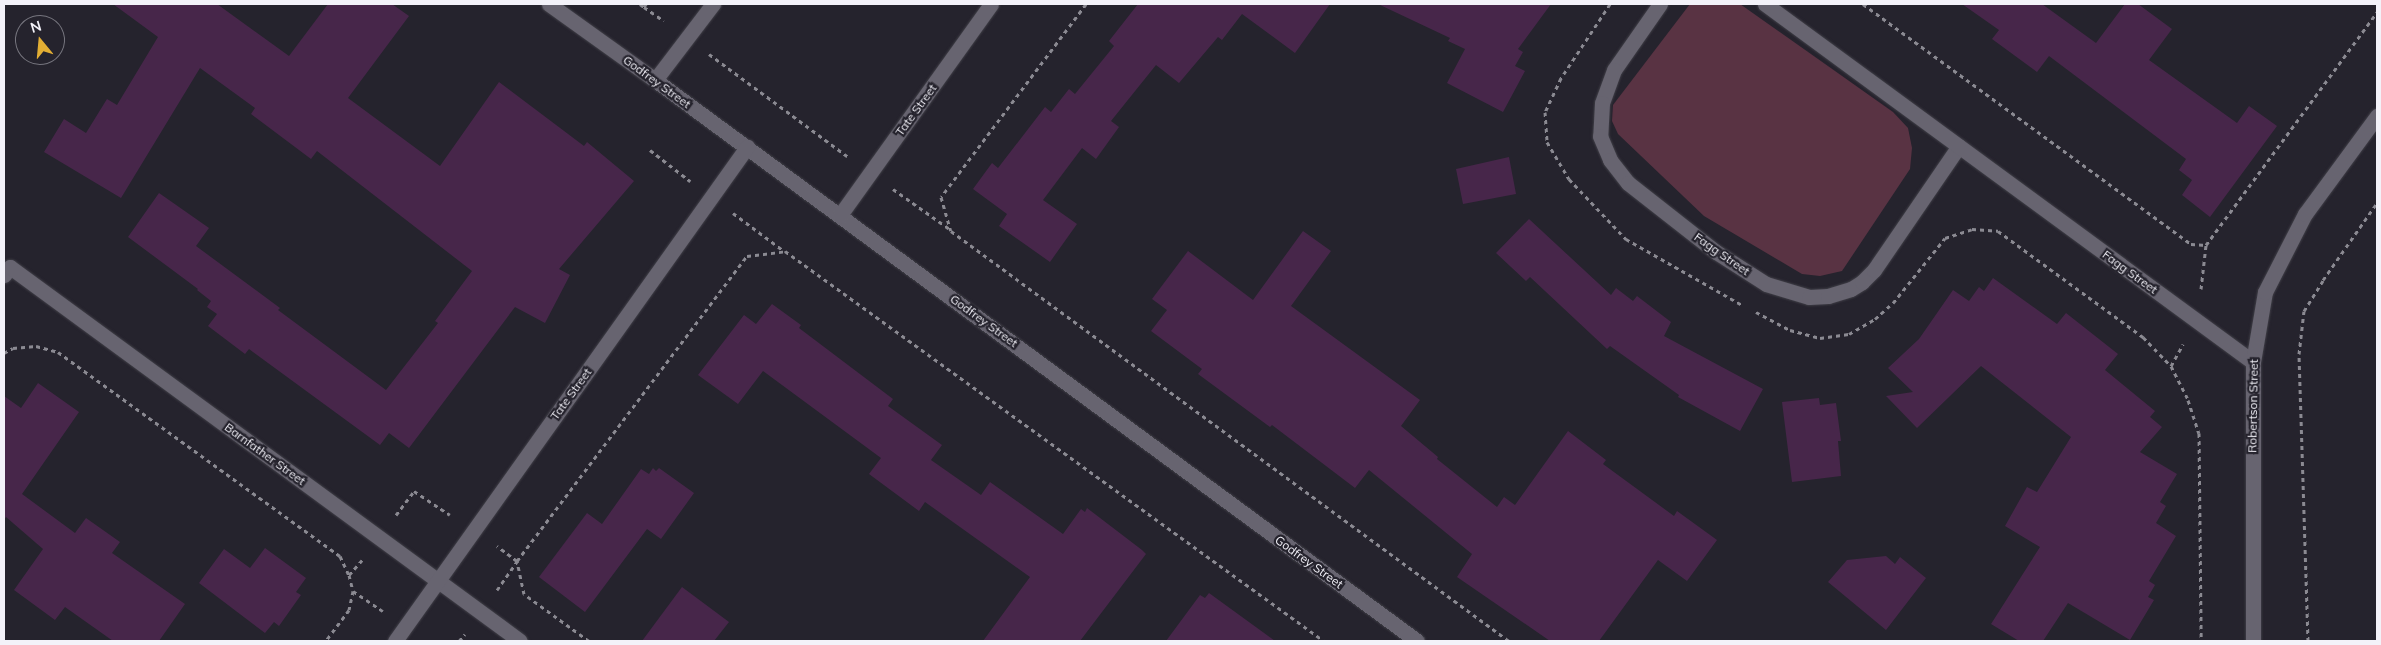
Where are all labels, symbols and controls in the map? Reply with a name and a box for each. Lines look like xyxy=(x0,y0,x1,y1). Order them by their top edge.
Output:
north arrow xyxy=(15,15,65,65)
text: N xyxy=(28,16,44,37)
street label: Godfrey Street xyxy=(620,53,694,111)
street label: Tate Street xyxy=(892,81,940,139)
street label: Fagg Street xyxy=(1691,230,1753,278)
street label: Fagg Street xyxy=(2100,247,2160,297)
street label: Godfrey Street xyxy=(947,292,1021,350)
street label: Robertson Street xyxy=(2245,359,2261,453)
street label: Tate Street xyxy=(547,365,595,423)
street label: Barnfather Street xyxy=(222,420,308,488)
street label: Godfrey Street xyxy=(1272,533,1346,591)

